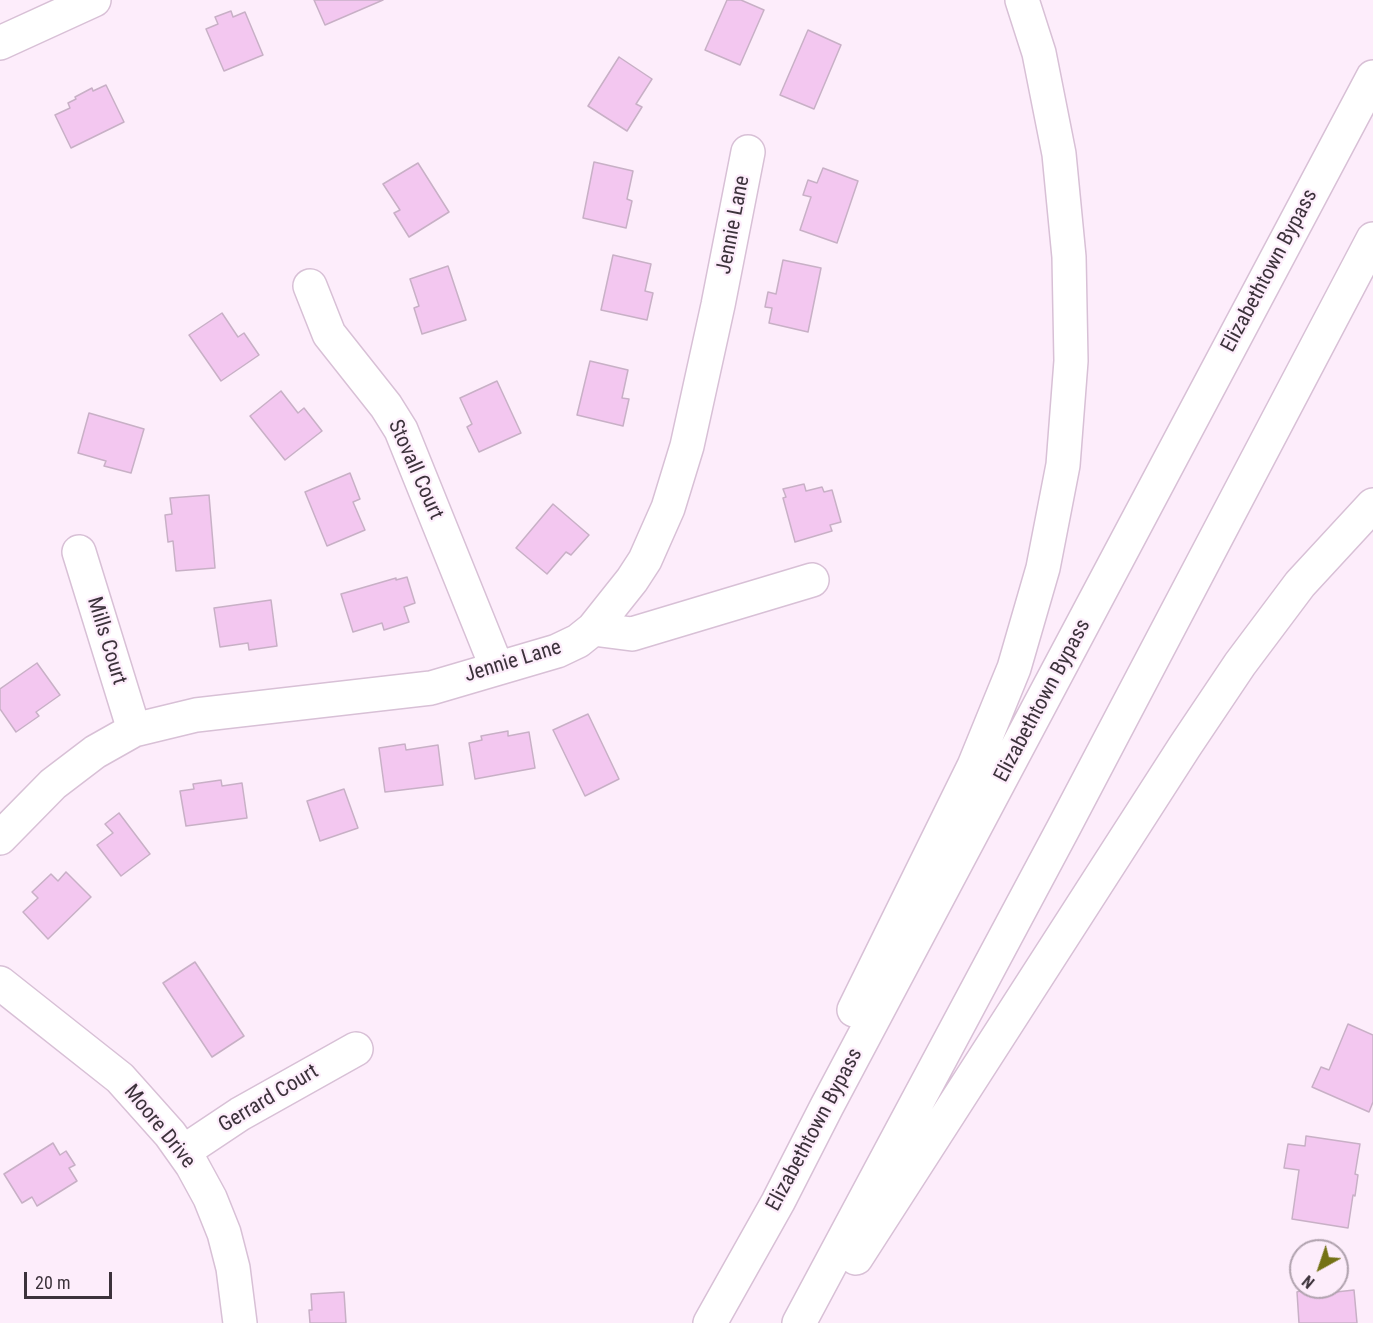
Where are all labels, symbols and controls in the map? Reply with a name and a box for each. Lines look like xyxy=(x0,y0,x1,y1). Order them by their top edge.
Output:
street label: Jennie Lane xyxy=(712,174,756,276)
street label: Elizabethtown Bypass xyxy=(1216,185,1324,357)
street label: Stovall Court xyxy=(382,416,448,524)
street label: Mills Court xyxy=(81,594,131,688)
street label: Elizabethtown Bypass xyxy=(989,615,1097,787)
street label: Jennie Lane xyxy=(462,635,564,689)
street label: Elizabethtown Bypass xyxy=(761,1044,869,1216)
street label: Gerrard Court xyxy=(215,1059,323,1139)
street label: Moore Drive xyxy=(118,1080,200,1174)
north arrow xyxy=(1289,1239,1349,1299)
scale bar xyxy=(27,1260,116,1298)
text: N xyxy=(1299,1271,1318,1292)
text: 20 m xyxy=(35,1272,70,1293)

